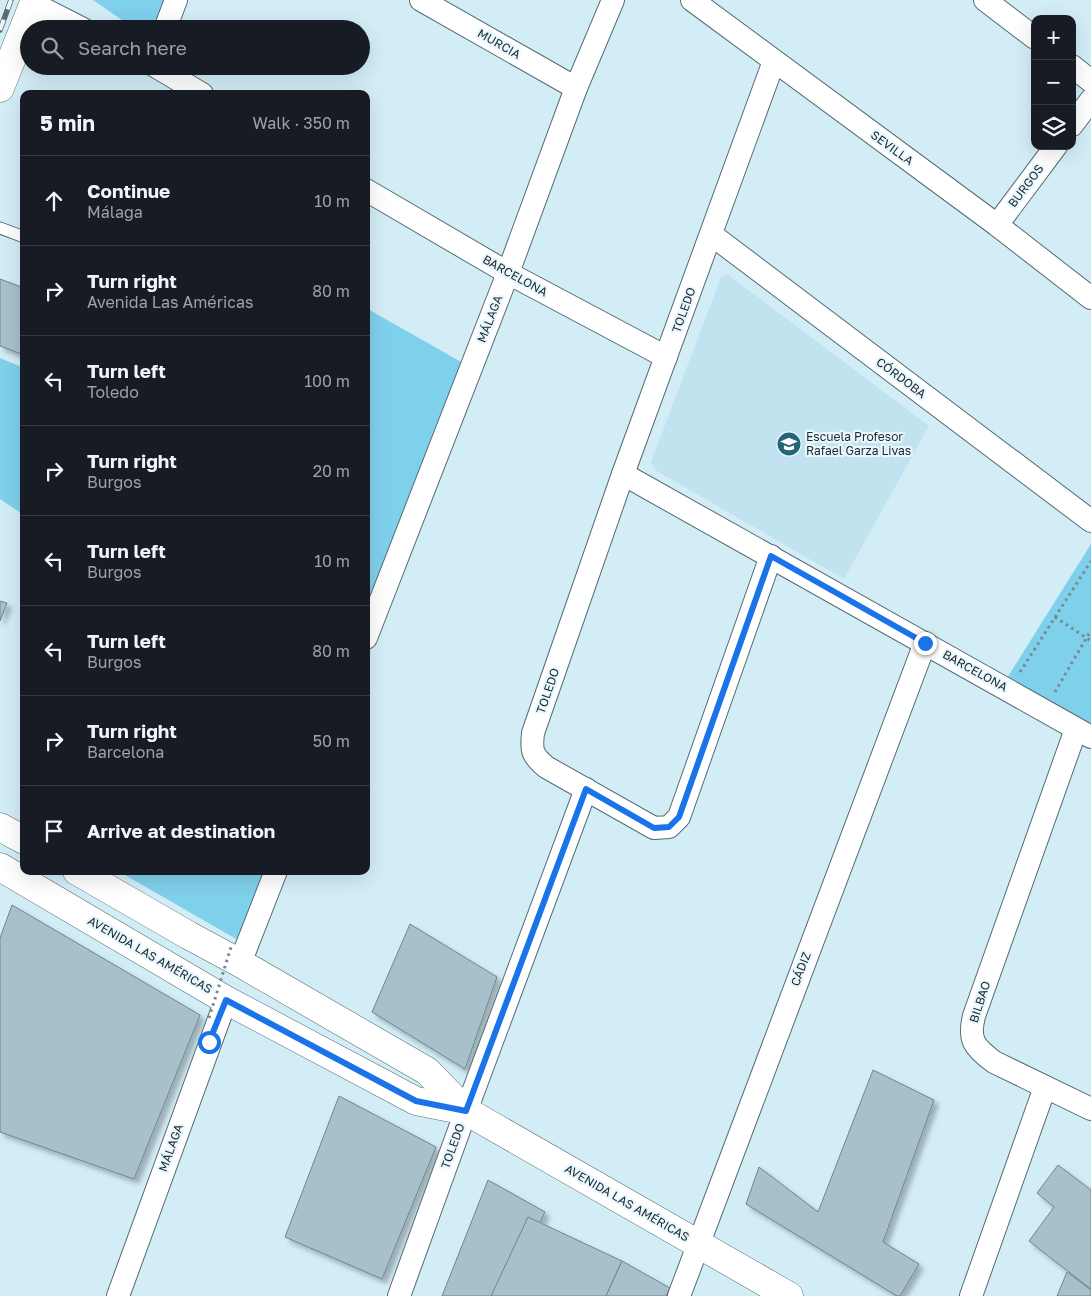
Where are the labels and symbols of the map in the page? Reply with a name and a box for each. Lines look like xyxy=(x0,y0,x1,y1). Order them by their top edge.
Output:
street label: MURCIA xyxy=(475,25,523,62)
street label: SEVILLA xyxy=(868,127,917,168)
street label: BURGOS xyxy=(1005,161,1047,210)
street label: BARCELONA xyxy=(480,252,550,300)
street label: TOLEDO xyxy=(668,285,699,335)
street label: MÁLAGA xyxy=(474,293,505,345)
street label: CÓRDOBA xyxy=(873,354,929,401)
place label: Escuela Profesor Rafael Garza Livas xyxy=(806,429,911,458)
school or university icon: Escuela Profesor Rafael Garza Livas xyxy=(776,431,802,457)
route end xyxy=(914,632,937,655)
street label: BARCELONA xyxy=(940,647,1010,695)
street label: TOLEDO xyxy=(533,666,562,716)
street label: AVENIDA LAS AMÉRICAS xyxy=(85,913,215,997)
street label: CÁDIZ xyxy=(787,950,814,988)
street label: BILBAO xyxy=(966,979,993,1025)
route start xyxy=(198,1031,221,1054)
street label: TOLEDO xyxy=(437,1121,468,1171)
street label: MÁLAGA xyxy=(155,1122,186,1174)
street label: AVENIDA LAS AMÉRICAS xyxy=(562,1161,692,1245)

